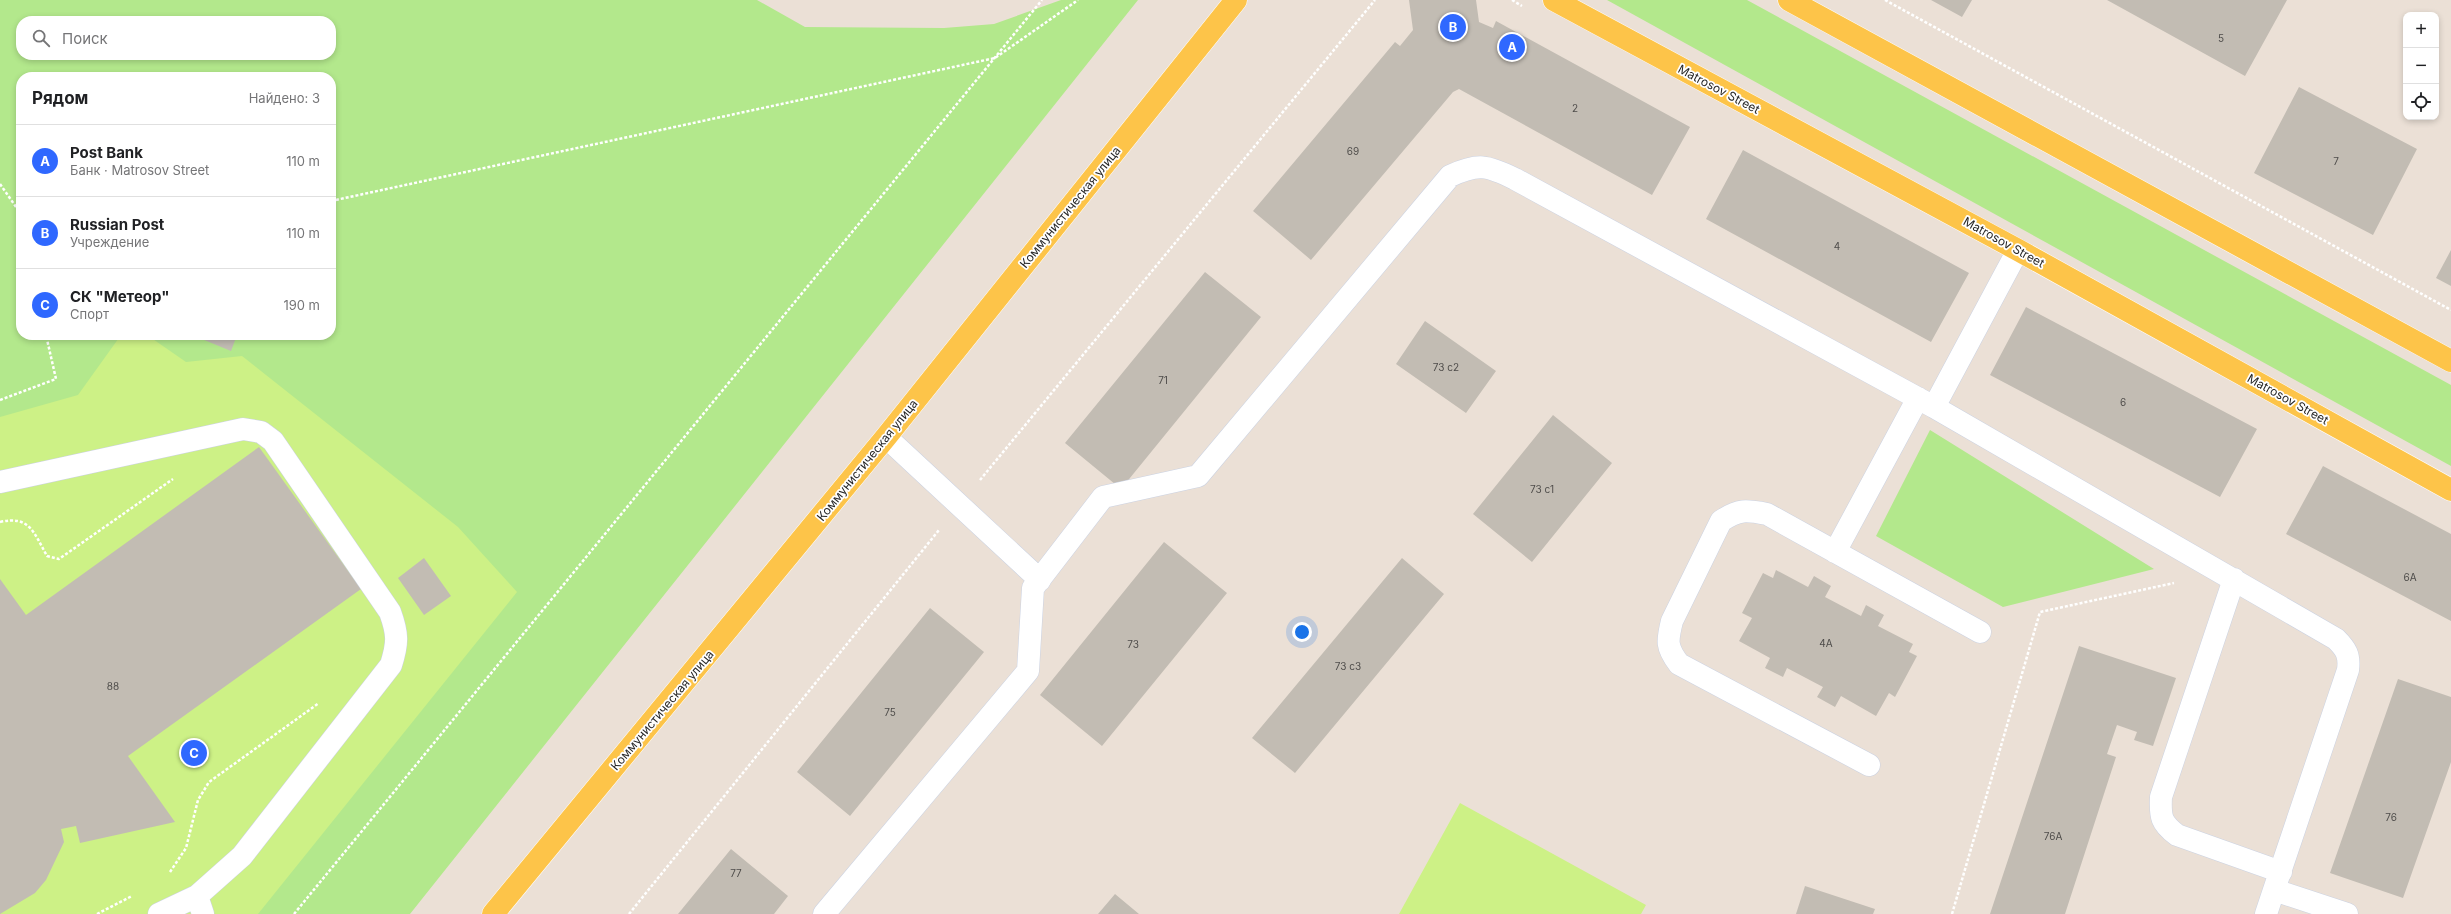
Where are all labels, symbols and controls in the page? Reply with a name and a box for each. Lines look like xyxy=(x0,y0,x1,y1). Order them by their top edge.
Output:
pin: B xyxy=(1440,12,1466,42)
map controls xyxy=(2403,12,2439,120)
button: + xyxy=(2403,12,2439,48)
search box xyxy=(16,16,336,60)
icon: search xyxy=(30,27,52,49)
text: Поиск xyxy=(62,29,108,48)
pin: A xyxy=(1499,32,1525,62)
house number: 5 xyxy=(2218,32,2224,44)
button: − xyxy=(2403,48,2439,84)
street label: Matrosov Street xyxy=(1676,61,1762,117)
button: locate xyxy=(2403,84,2439,120)
text: Рядом xyxy=(32,88,88,108)
text: Найдено: 3 xyxy=(249,90,320,106)
house number: 2 xyxy=(1572,102,1578,114)
text: Post Bank xyxy=(70,143,143,162)
street label: Коммунистическая улица xyxy=(1016,143,1124,271)
house number: 69 xyxy=(1347,145,1359,157)
text: A xyxy=(40,153,50,169)
text: 110 m xyxy=(286,153,320,169)
house number: 7 xyxy=(2333,155,2339,167)
text: Банк · Matrosov Street xyxy=(70,162,209,178)
street label: Matrosov Street xyxy=(1961,214,2047,270)
text: Russian Post xyxy=(70,215,164,234)
text: B xyxy=(41,225,49,241)
text: 110 m xyxy=(286,225,320,241)
text: Учреждение xyxy=(70,234,149,250)
house number: 4 xyxy=(1834,240,1840,252)
text: СК "Метеор" xyxy=(70,287,169,306)
text: C xyxy=(40,297,50,313)
text: 190 m xyxy=(283,297,320,313)
text: Спорт xyxy=(70,306,109,322)
house number: 73 с2 xyxy=(1433,361,1459,373)
street label: Matrosov Street xyxy=(2245,371,2331,427)
house number: 71 xyxy=(1158,374,1168,386)
street label: Коммунистическая улица xyxy=(813,396,921,524)
house number: 6 xyxy=(2120,396,2126,408)
house number: 73 с1 xyxy=(1530,483,1554,495)
house number: 6А xyxy=(2403,571,2417,583)
your location xyxy=(1292,622,1312,642)
house number: 4А xyxy=(1819,637,1833,649)
house number: 73 xyxy=(1127,638,1139,650)
street label: Коммунистическая улица xyxy=(607,647,717,773)
house number: 73 с3 xyxy=(1335,660,1361,672)
house number: 88 xyxy=(107,680,119,692)
house number: 75 xyxy=(884,706,896,718)
pin: C xyxy=(181,738,207,768)
house number: 76 xyxy=(2385,811,2397,823)
house number: 76А xyxy=(2044,830,2062,842)
house number: 77 xyxy=(730,867,742,879)

